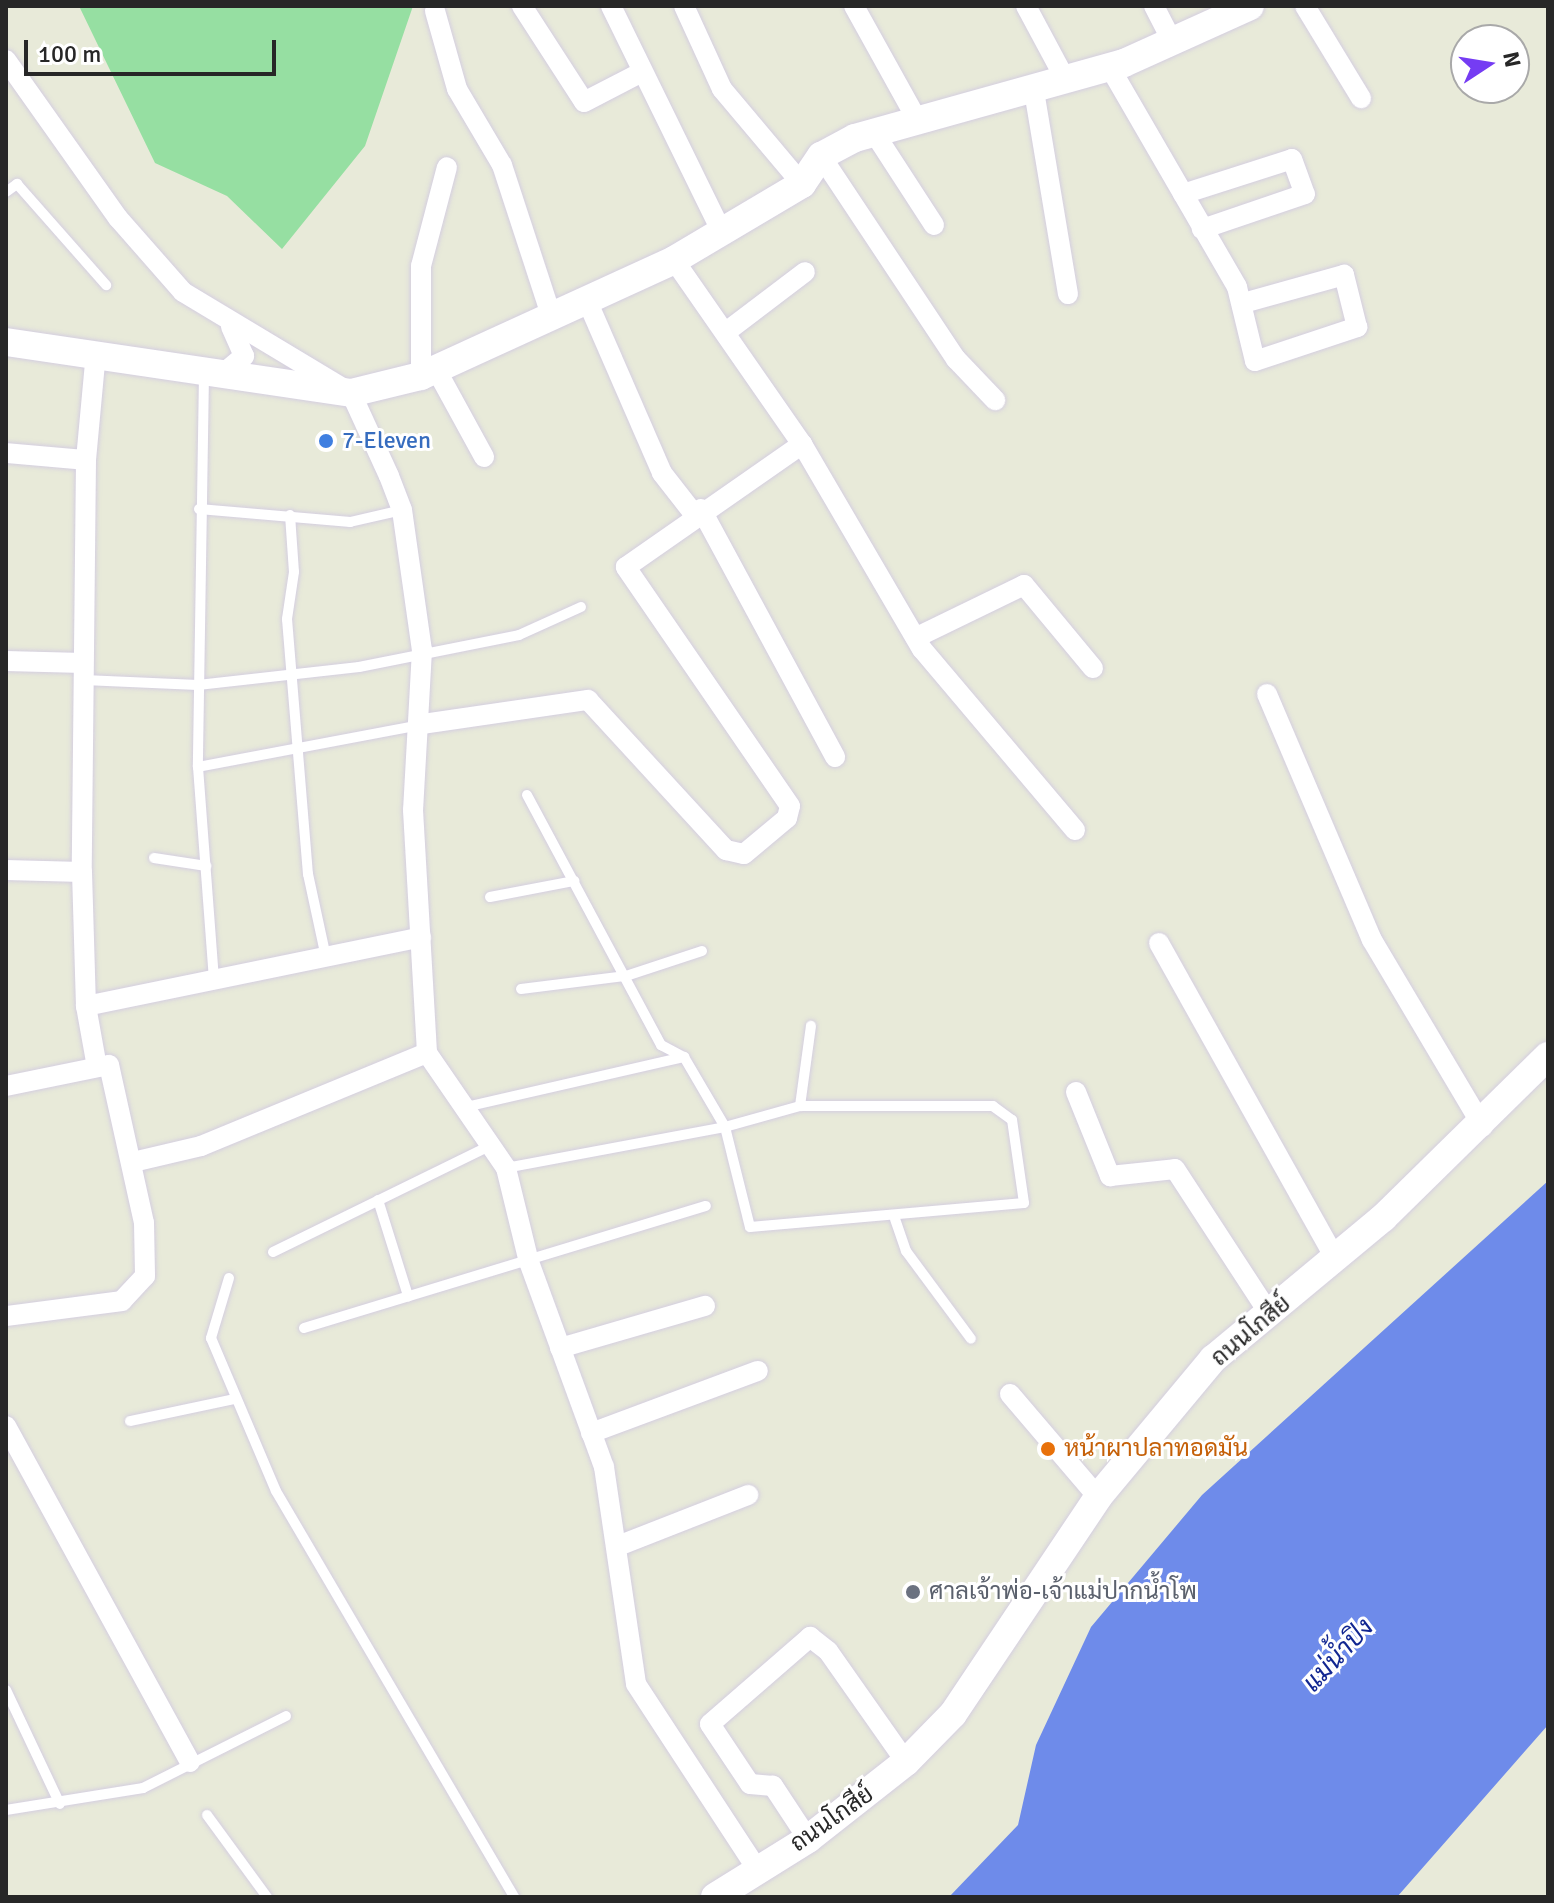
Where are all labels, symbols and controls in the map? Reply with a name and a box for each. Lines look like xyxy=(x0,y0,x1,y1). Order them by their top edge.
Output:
scale bar xyxy=(28,24,280,74)
north arrow xyxy=(1450,24,1530,104)
text: 100 m xyxy=(38,39,101,69)
text: N xyxy=(1497,49,1527,70)
place label: 7-Eleven xyxy=(342,427,431,455)
marker: 7-Eleven xyxy=(317,432,335,450)
street label: ถนนโกสีย์ xyxy=(1205,1289,1297,1373)
place label: หน้าผาปลาทอดมัน xyxy=(1064,1435,1248,1463)
marker: หน้าผาปลาทอดมัน xyxy=(1039,1440,1057,1458)
place label: ศาลเจ้าพ่อ-เจ้าแม่ปากน้ำโพ xyxy=(929,1578,1197,1606)
marker: ศาลเจ้าพ่อ-เจ้าแม่ปากน้ำโพ xyxy=(904,1583,922,1601)
water label: แม่น้ำปิง xyxy=(1297,1613,1381,1699)
street label: ถนนโกสีย์ xyxy=(785,1780,879,1858)

